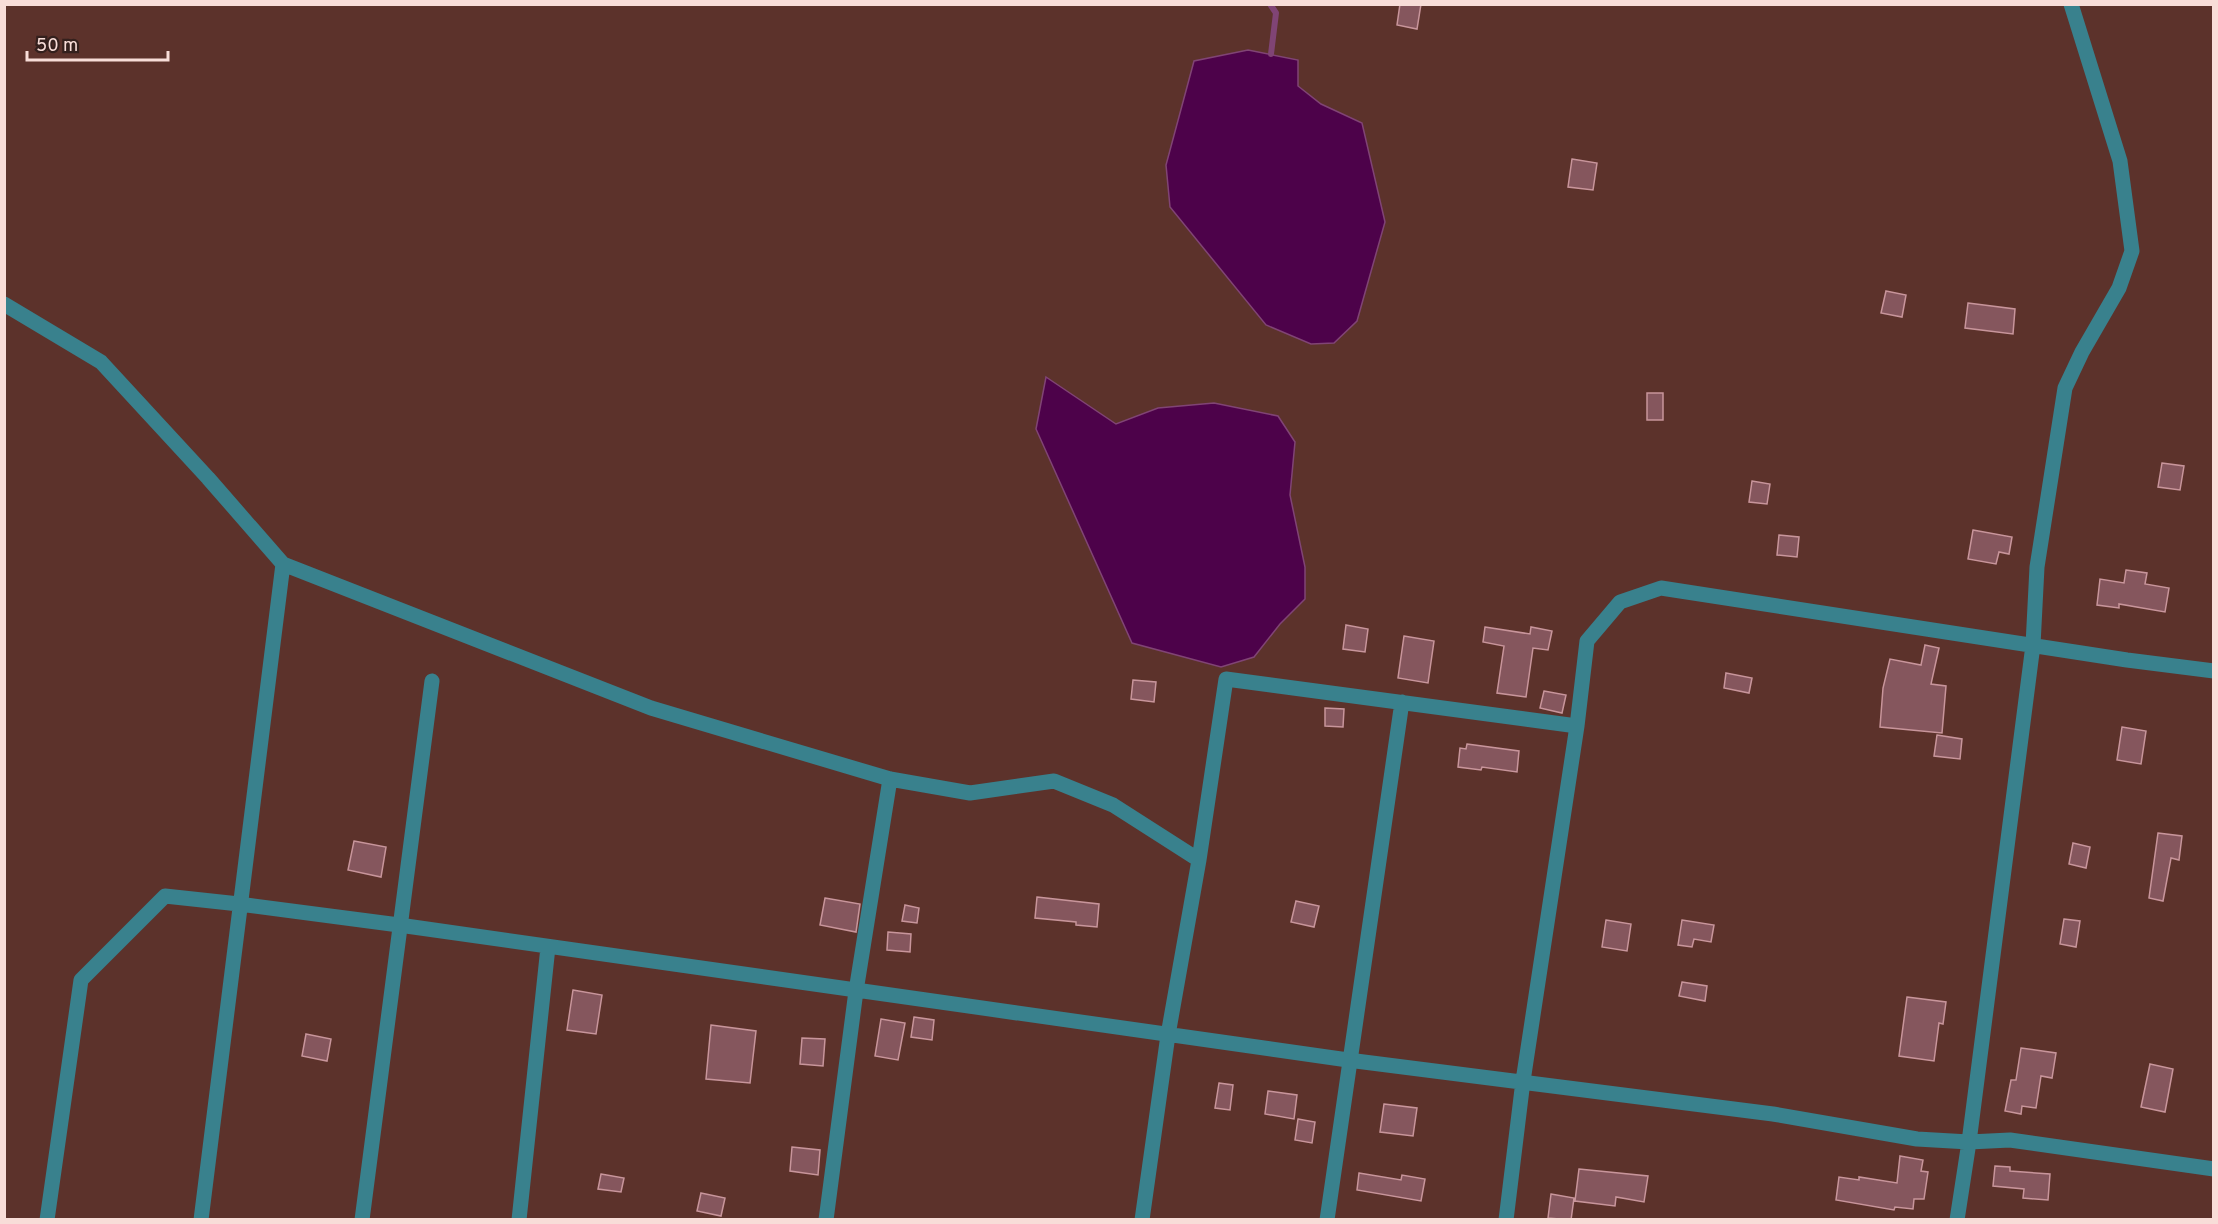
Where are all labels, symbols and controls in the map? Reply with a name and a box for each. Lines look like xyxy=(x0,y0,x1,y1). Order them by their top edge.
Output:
scale bar xyxy=(27,24,168,62)
text: 50 m xyxy=(36,35,78,58)

